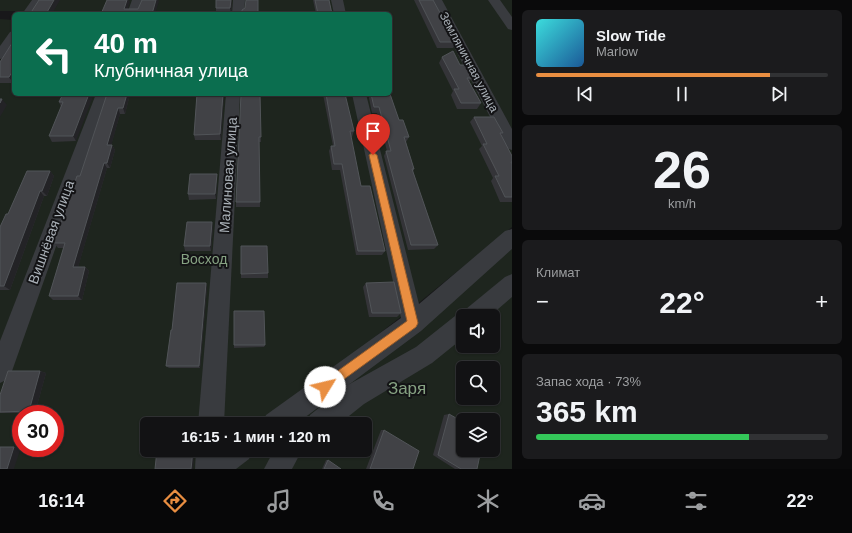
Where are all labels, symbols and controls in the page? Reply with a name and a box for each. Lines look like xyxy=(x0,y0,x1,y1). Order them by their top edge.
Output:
street label: Земляничная улица xyxy=(437,10,501,115)
text: Slow Tide xyxy=(596,27,666,44)
icon: left xyxy=(28,28,80,80)
text: 40 m xyxy=(94,28,158,59)
text: Marlow xyxy=(596,44,638,59)
text: Клубничная улица xyxy=(94,61,248,81)
icon: previous xyxy=(574,83,596,105)
icon: pause xyxy=(671,83,693,105)
icon: next xyxy=(768,83,790,105)
pin xyxy=(356,114,390,155)
street label: Малиновая улица xyxy=(216,116,240,233)
icon: arrive xyxy=(362,120,384,142)
text: 26 xyxy=(653,141,711,199)
street label: Вишнёвая улица xyxy=(25,178,77,286)
text: km/h xyxy=(668,196,696,211)
park label: Восход xyxy=(181,251,227,267)
text: Климат xyxy=(536,265,580,280)
text: 22° xyxy=(659,286,705,319)
text: − xyxy=(536,289,549,314)
text: + xyxy=(815,289,828,314)
map controls xyxy=(456,309,500,457)
button: sound xyxy=(456,309,500,353)
button: search xyxy=(456,361,500,405)
position arrow xyxy=(304,366,346,408)
text: Запас хода · 73% xyxy=(536,374,641,389)
park label: Заря xyxy=(388,379,426,398)
text: 365 km xyxy=(536,395,638,428)
speed limit sign: 30 xyxy=(12,405,64,457)
button: layers xyxy=(456,413,500,457)
text: 16:15 · 1 мин · 120 m xyxy=(181,428,331,445)
icon: directions xyxy=(161,487,189,515)
icon: music xyxy=(265,487,293,515)
icon: phone xyxy=(369,487,397,515)
icon: climate xyxy=(474,487,502,515)
icon: car xyxy=(578,487,606,515)
icon: filters xyxy=(682,487,710,515)
text: 16:14 xyxy=(38,491,84,511)
text: 22° xyxy=(787,491,814,511)

